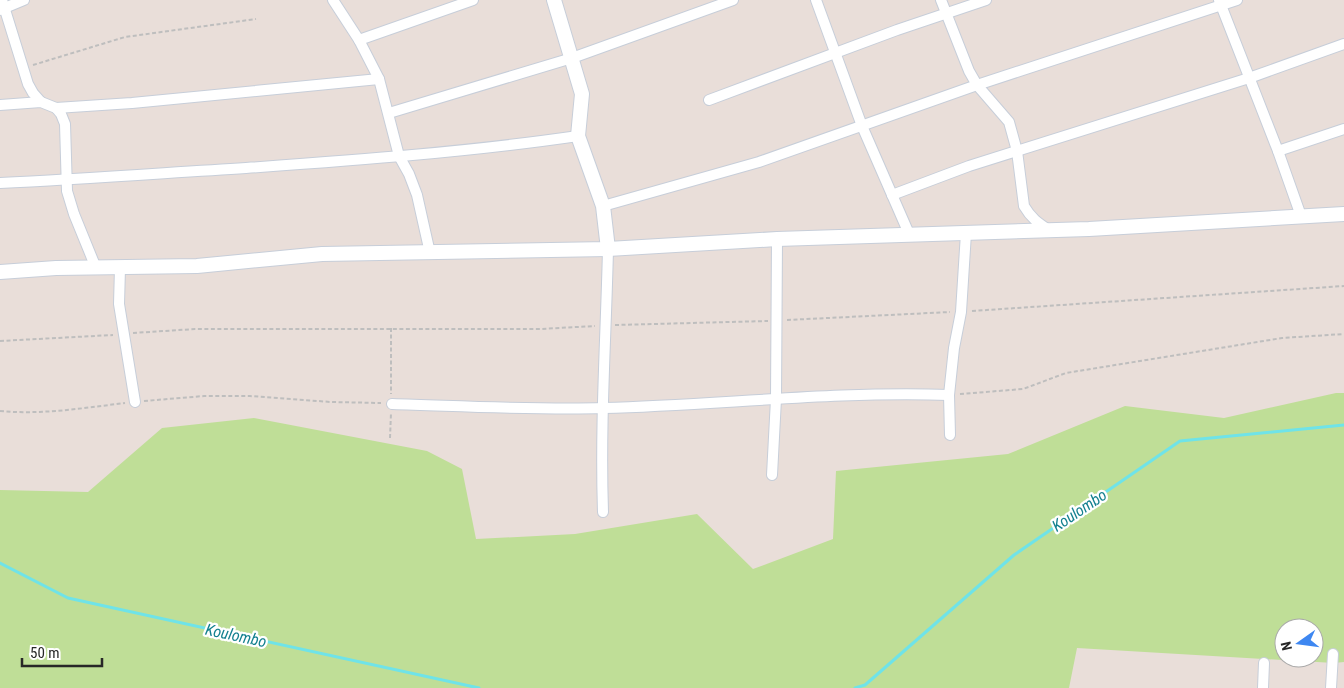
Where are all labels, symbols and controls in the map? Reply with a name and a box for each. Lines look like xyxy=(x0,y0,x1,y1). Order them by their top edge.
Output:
water label: Koulombo xyxy=(1048,485,1110,536)
north arrow xyxy=(1274,618,1324,668)
water label: Koulombo xyxy=(204,620,268,651)
scale bar xyxy=(22,636,102,668)
text: N xyxy=(1278,640,1295,652)
text: 50 m xyxy=(30,644,60,662)

